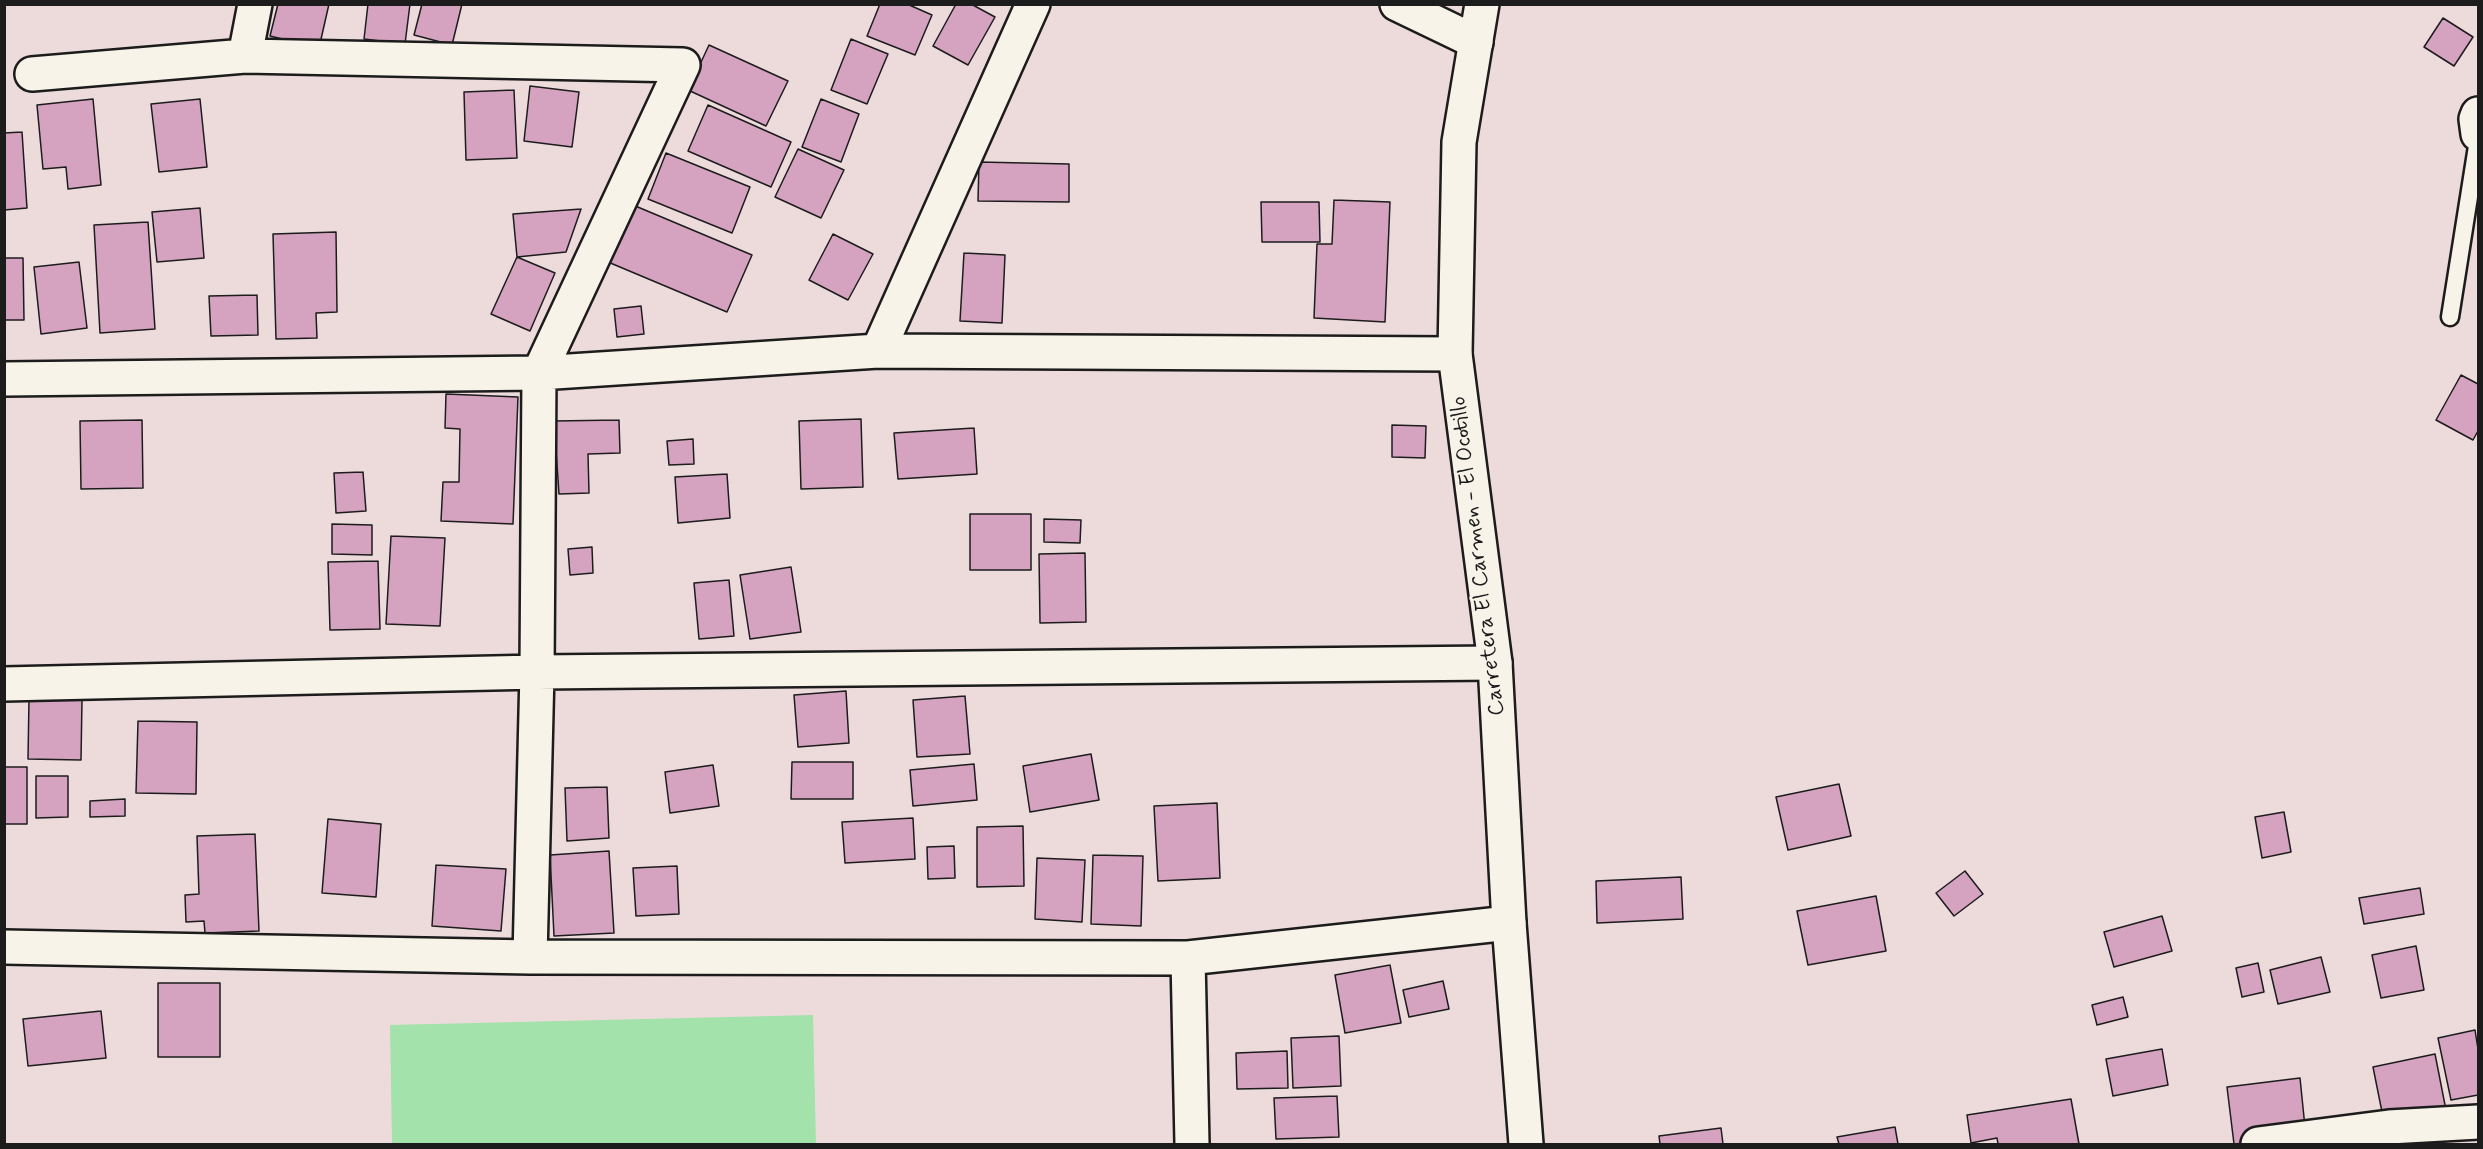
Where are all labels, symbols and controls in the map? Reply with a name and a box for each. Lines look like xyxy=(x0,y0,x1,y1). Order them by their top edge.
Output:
street label: Carretera El Carmen - El Ocotillo xyxy=(1446,395,1512,717)

